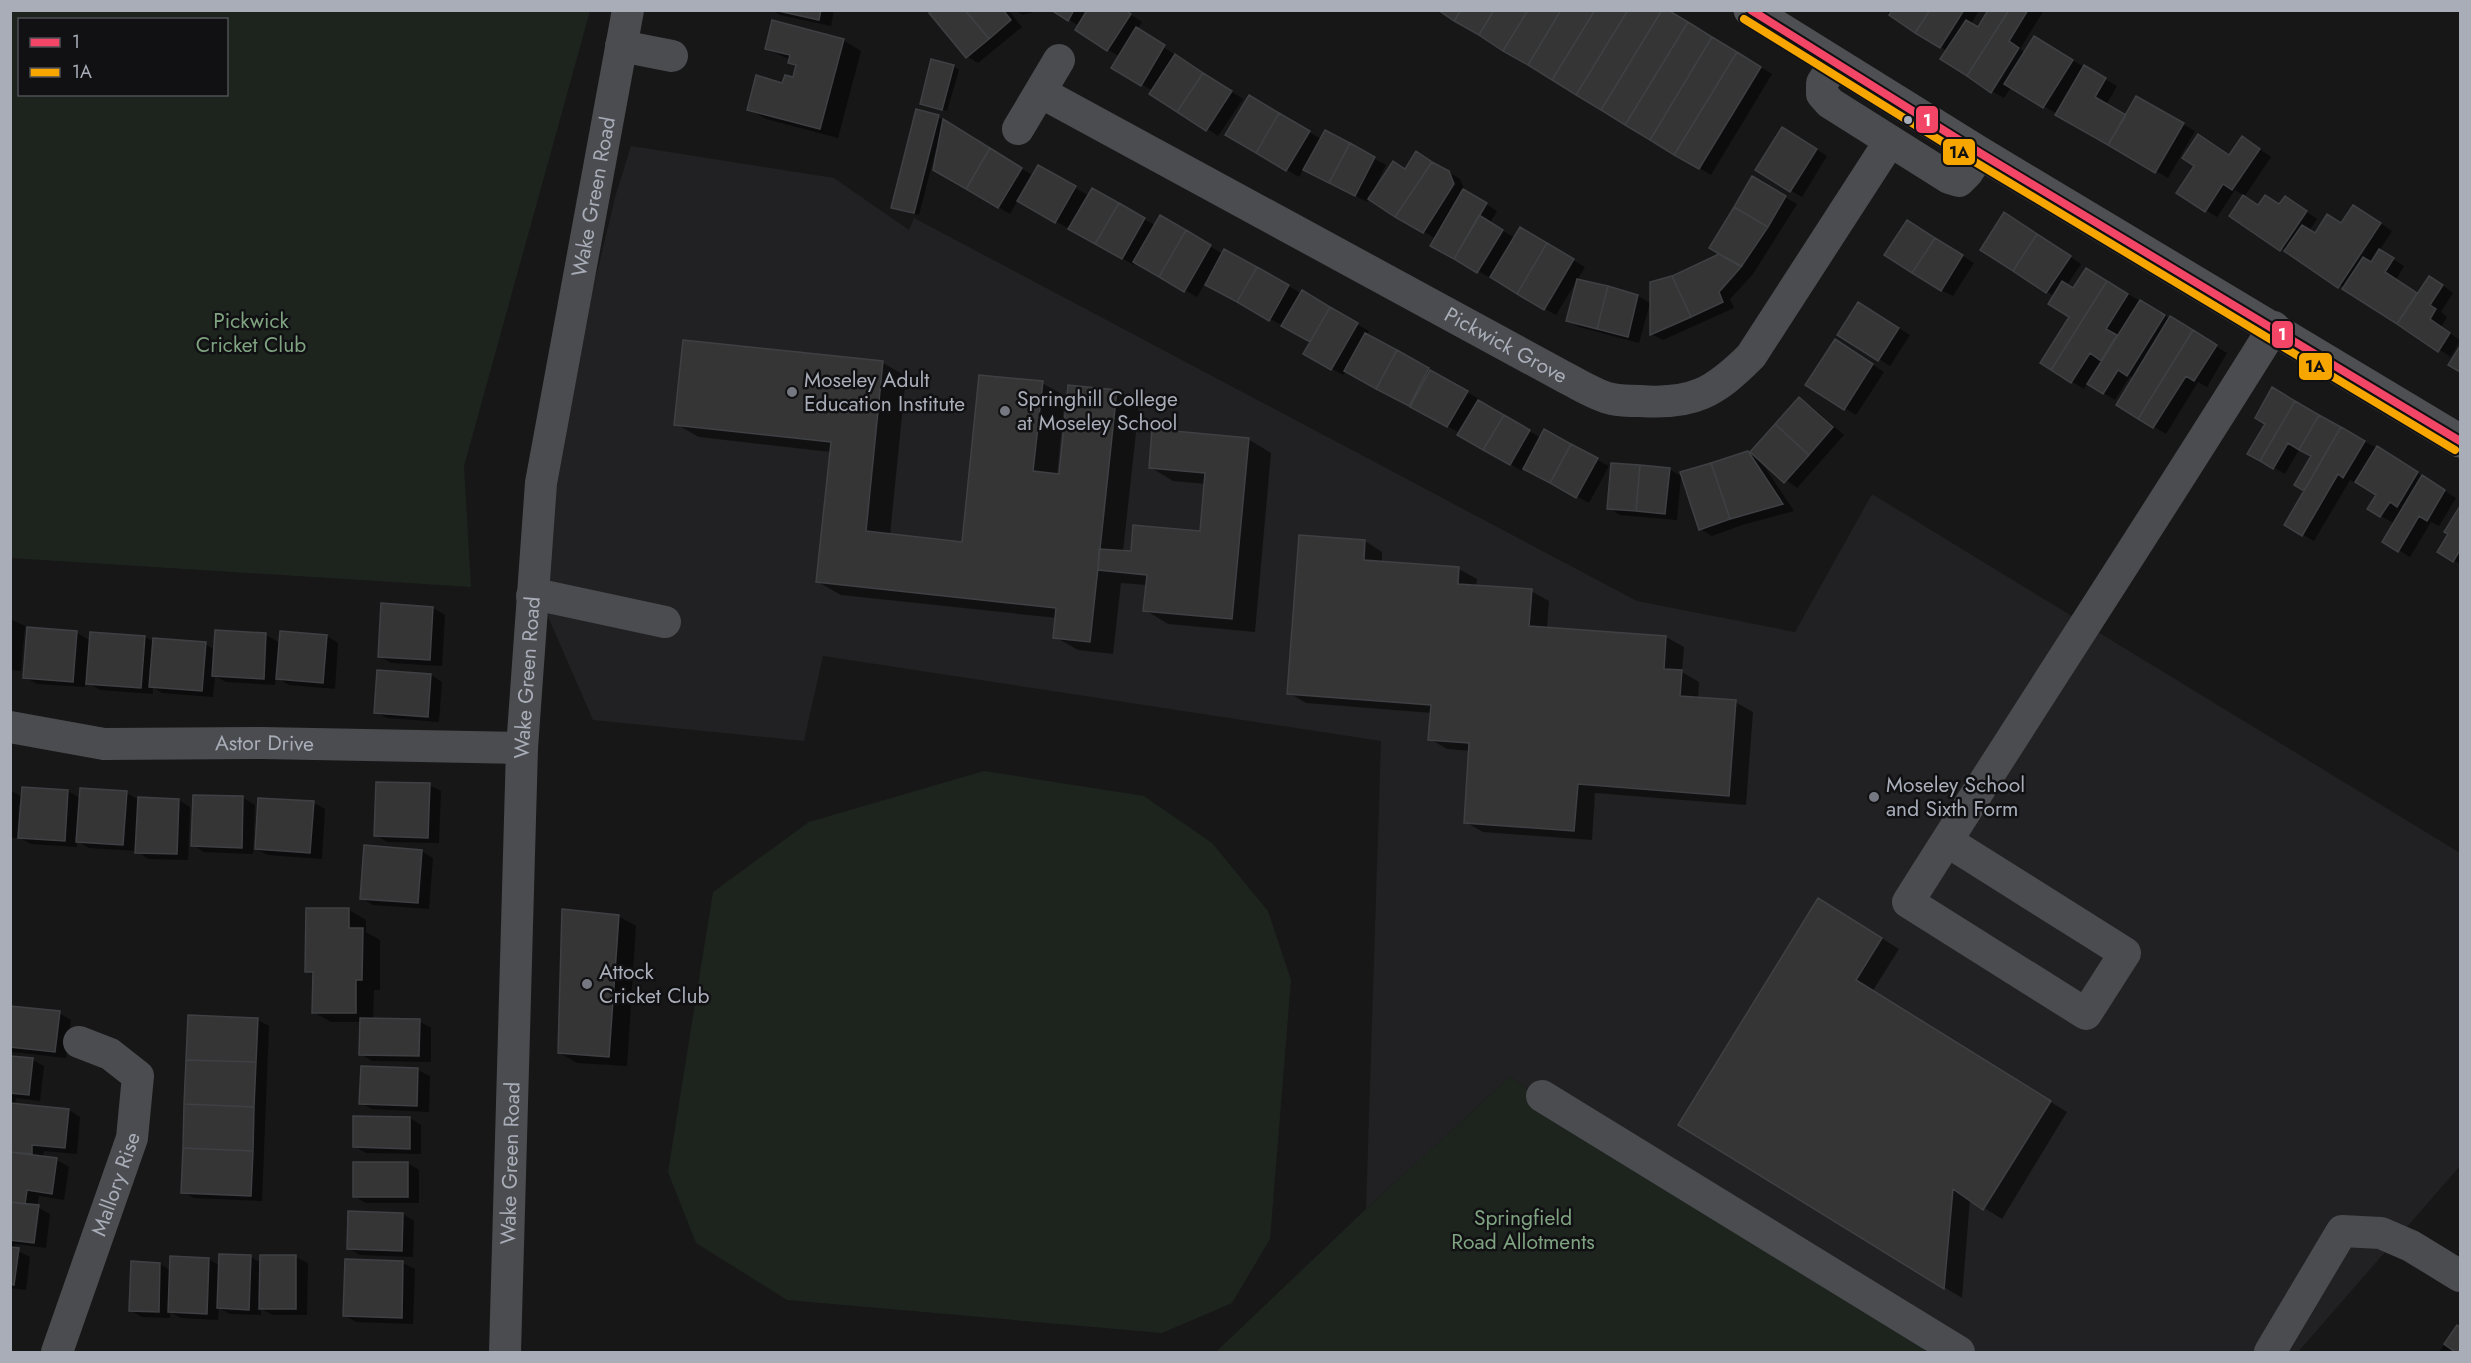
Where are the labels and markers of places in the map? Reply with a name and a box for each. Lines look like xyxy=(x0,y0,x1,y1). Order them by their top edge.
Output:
unlabelled marker xyxy=(1902,114,1914,126)
place label: Moseley Adult Education Institute xyxy=(804,365,965,419)
place label: Springhill College at Moseley School xyxy=(1017,384,1178,438)
marker: Moseley Adult Education Institute xyxy=(785,385,799,399)
marker: Springhill College at Moseley School xyxy=(998,404,1012,418)
place label: Moseley School and Sixth Form xyxy=(1886,770,2025,824)
marker: Moseley School and Sixth Form xyxy=(1867,790,1881,804)
place label: Attock Cricket Club xyxy=(599,957,709,1011)
marker: Attock Cricket Club xyxy=(580,977,594,991)

